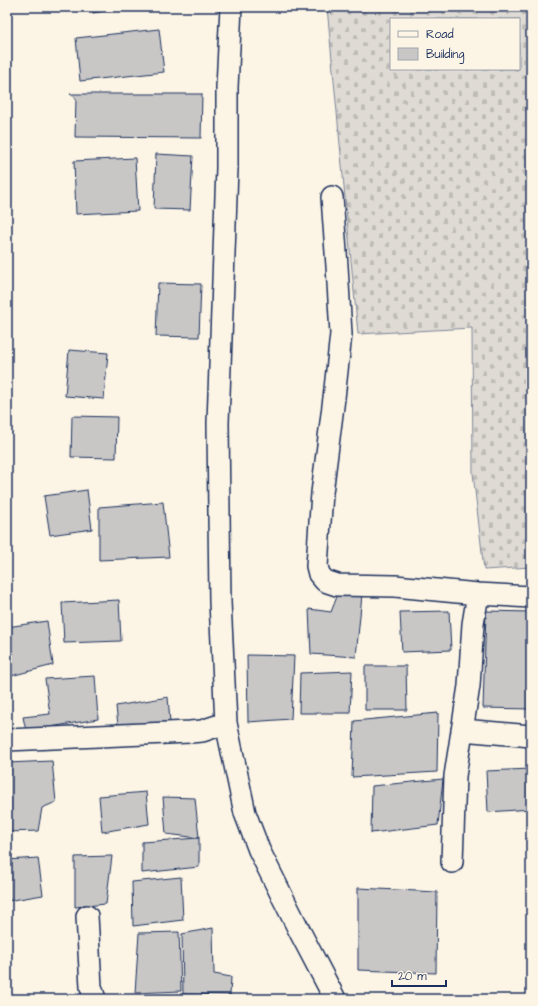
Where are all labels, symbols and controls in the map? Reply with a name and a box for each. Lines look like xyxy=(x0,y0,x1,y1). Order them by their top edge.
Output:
legend xyxy=(390,18,520,70)
text: Road xyxy=(426,26,454,43)
text: Building xyxy=(426,46,464,64)
scale bar xyxy=(392,962,446,988)
text: 20 m xyxy=(398,968,427,985)

